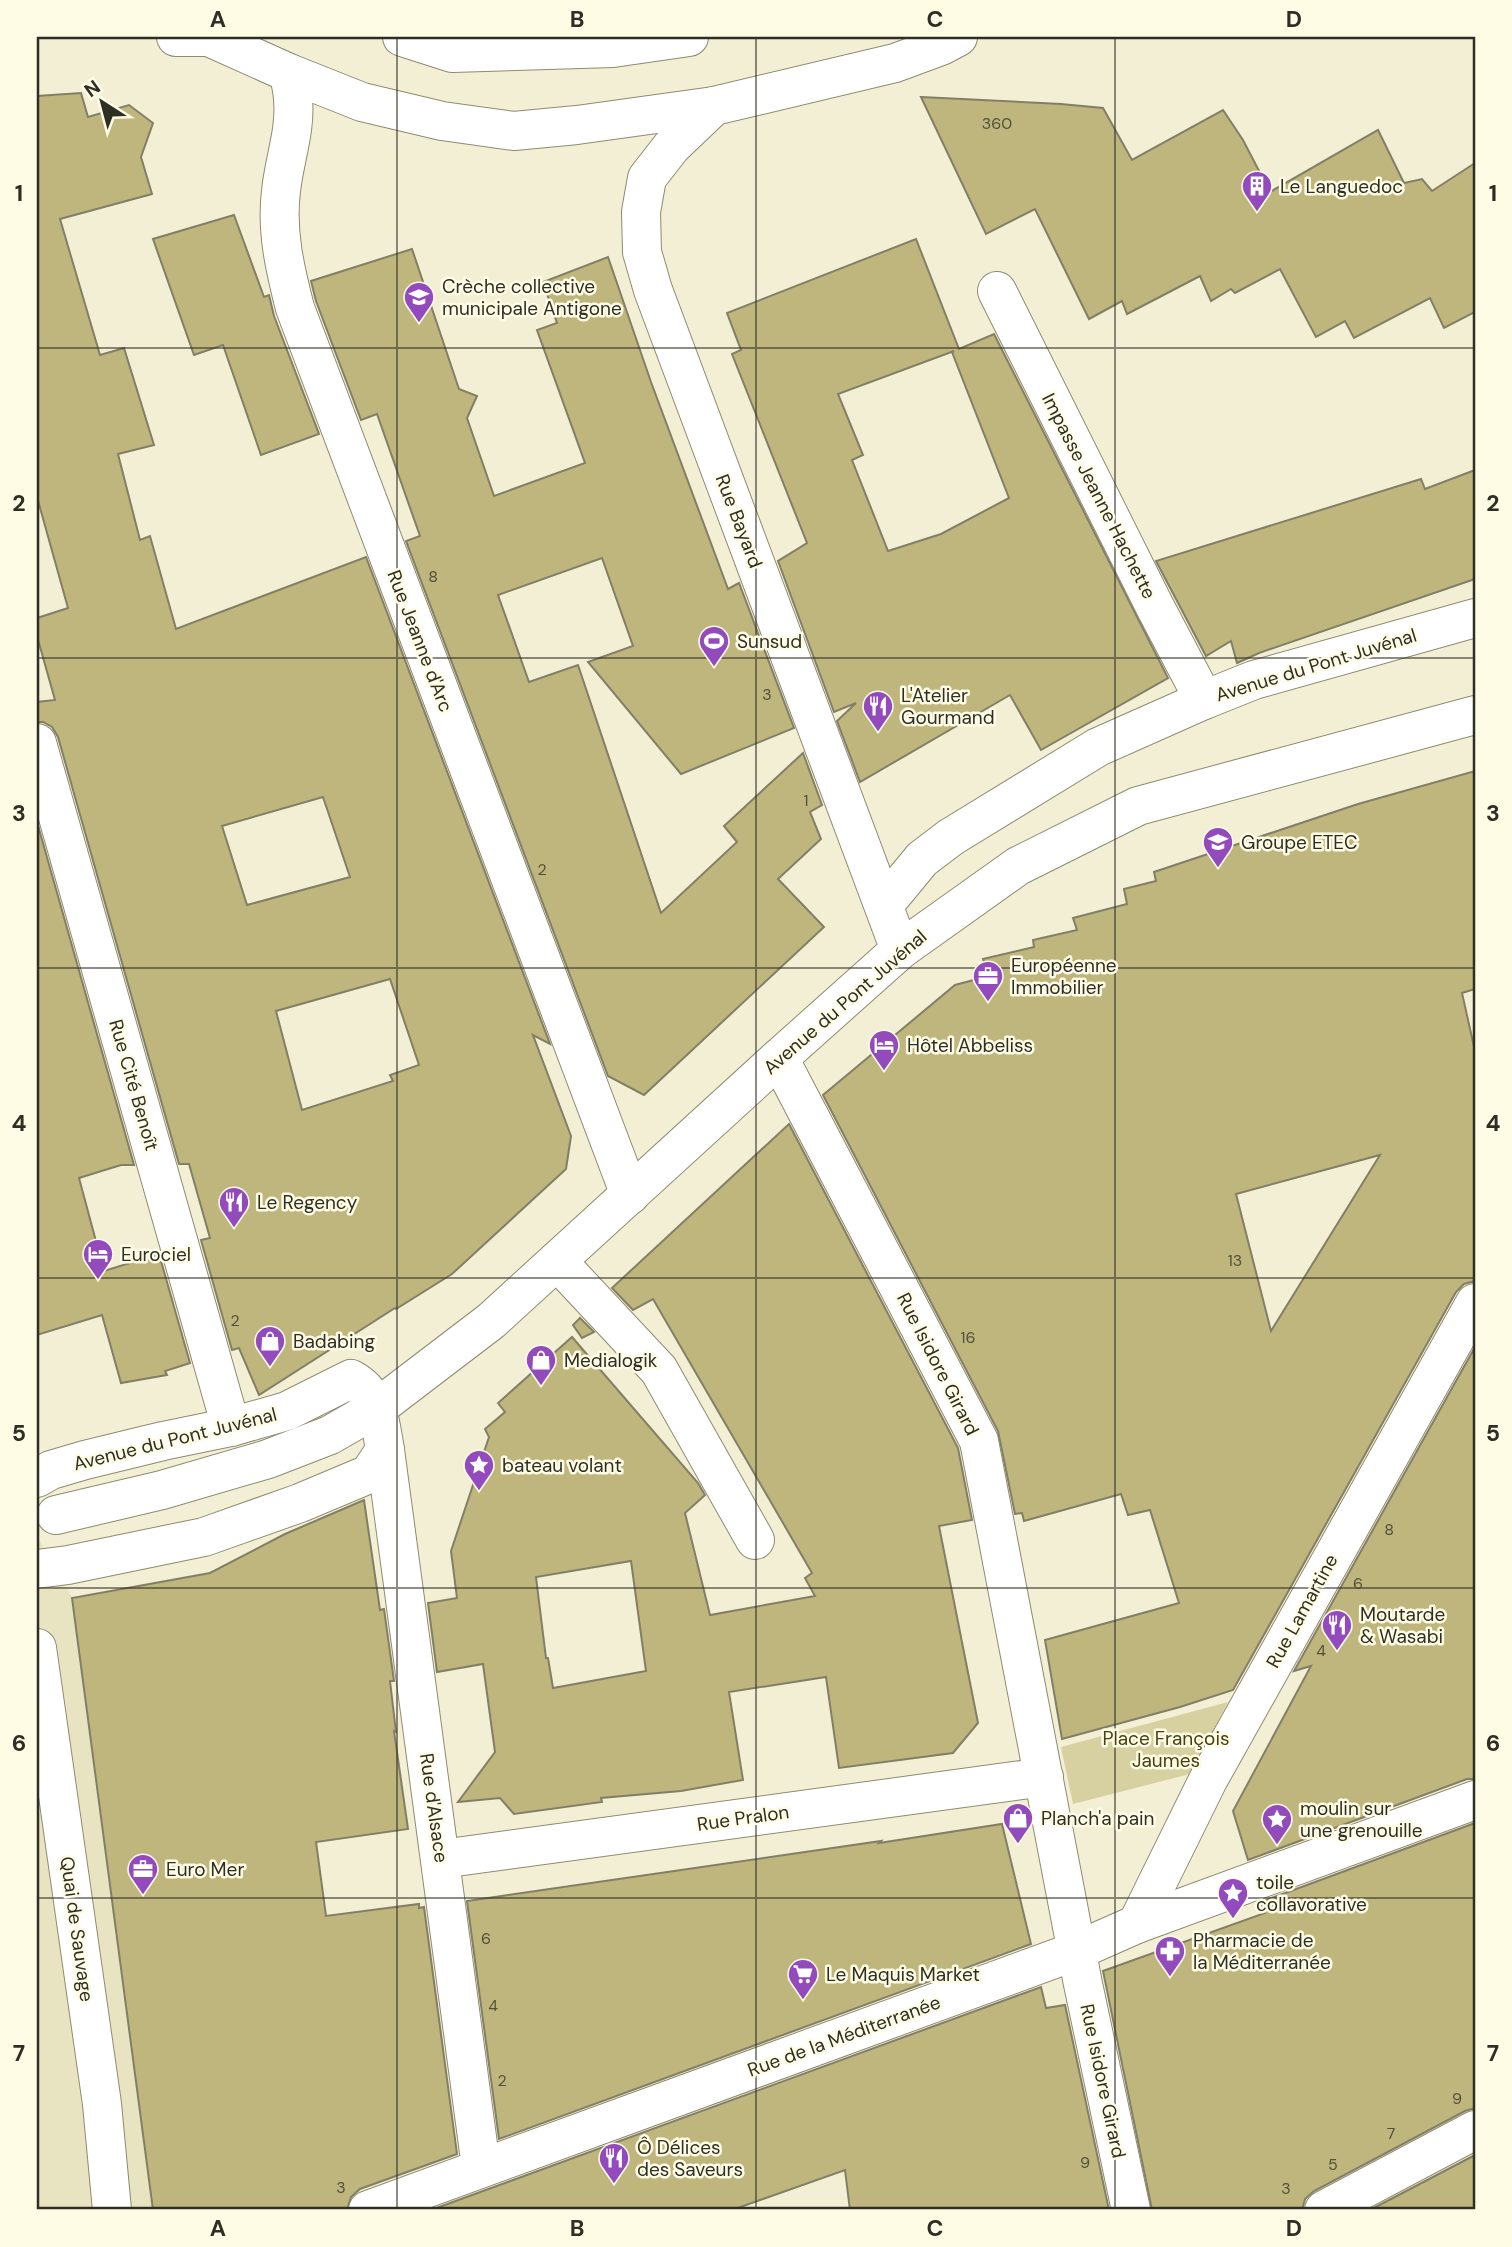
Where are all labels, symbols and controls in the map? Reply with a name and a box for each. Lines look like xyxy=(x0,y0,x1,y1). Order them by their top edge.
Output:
text: A xyxy=(210,4,226,34)
text: B xyxy=(570,4,584,34)
text: C xyxy=(927,4,943,34)
text: D xyxy=(1286,4,1302,34)
north arrow xyxy=(66,66,136,136)
text: N xyxy=(79,74,105,103)
house number: 360 xyxy=(982,113,1012,134)
building icon: Le Languedoc xyxy=(1240,169,1274,213)
place label: Le Languedoc xyxy=(1280,174,1403,199)
text: 1 xyxy=(15,178,23,208)
text: 1 xyxy=(1489,178,1497,208)
place label: Crèche collective municipale Antigone xyxy=(442,274,622,321)
school or university icon: Crèche collective municipale Antigone xyxy=(402,280,436,324)
street label: Impasse Jeanne Hachette xyxy=(1036,389,1162,603)
street label: Rue Bayard xyxy=(710,471,768,571)
text: 2 xyxy=(12,488,26,518)
text: 2 xyxy=(1486,488,1500,518)
street label: Rue Jeanne d'Arc xyxy=(381,566,459,716)
house number: 8 xyxy=(428,566,438,587)
street label: Avenue du Pont Juvénal xyxy=(1212,623,1420,707)
sports icon: Sunsud xyxy=(697,624,731,668)
place label: Sunsud xyxy=(737,629,802,654)
place label: L'Atelier Gourmand xyxy=(901,683,995,730)
house number: 3 xyxy=(762,684,772,705)
restaurant icon: L'Atelier Gourmand xyxy=(861,689,895,733)
house number: 1 xyxy=(804,790,809,811)
text: 3 xyxy=(12,798,26,828)
text: 3 xyxy=(1486,798,1500,828)
school or university icon: Groupe ETEC xyxy=(1201,825,1235,869)
place label: Groupe ETEC xyxy=(1241,830,1358,855)
house number: 2 xyxy=(537,859,547,880)
street label: Avenue du Pont Juvénal xyxy=(758,924,932,1080)
place label: Européenne Immobilier xyxy=(1011,953,1117,1000)
office icon: Européenne Immobilier xyxy=(971,959,1005,1003)
street label: Rue Cité Benoît xyxy=(103,1017,165,1153)
hotel icon: Hôtel Abbeliss xyxy=(867,1028,901,1072)
place label: Hôtel Abbeliss xyxy=(907,1033,1033,1058)
text: 4 xyxy=(12,1108,27,1138)
text: 4 xyxy=(1486,1108,1501,1138)
restaurant icon: Le Regency xyxy=(217,1185,251,1229)
place label: Le Regency xyxy=(257,1190,358,1215)
hotel icon: Eurociel xyxy=(81,1237,115,1281)
place label: Eurociel xyxy=(121,1242,191,1267)
house number: 13 xyxy=(1228,1250,1242,1271)
street label: Rue Isidore Girard xyxy=(891,1288,985,1440)
house number: 2 xyxy=(230,1310,240,1331)
shop icon: Badabing xyxy=(253,1324,287,1368)
house number: 16 xyxy=(960,1327,976,1348)
place label: Badabing xyxy=(293,1329,375,1354)
shop icon: Medialogik xyxy=(524,1343,558,1387)
place label: Medialogik xyxy=(564,1348,658,1373)
street label: Avenue du Pont Juvénal xyxy=(71,1402,279,1476)
text: 5 xyxy=(12,1418,26,1448)
text: 5 xyxy=(1486,1418,1500,1448)
place icon: bateau volant xyxy=(462,1448,496,1492)
place label: bateau volant xyxy=(502,1453,622,1478)
house number: 8 xyxy=(1384,1519,1394,1540)
street label: Rue Lamartine xyxy=(1260,1550,1344,1672)
house number: 6 xyxy=(1353,1573,1363,1594)
place label: Moutarde & Wasabi xyxy=(1360,1602,1445,1649)
restaurant icon: Moutarde & Wasabi xyxy=(1320,1608,1354,1652)
house number: 4 xyxy=(1316,1640,1326,1661)
park label: Place François Jaumes xyxy=(1103,1726,1229,1773)
text: 6 xyxy=(12,1728,26,1758)
text: 6 xyxy=(1486,1728,1500,1758)
street label: Rue d'Alsace xyxy=(414,1752,454,1864)
place label: moulin sur une grenouille xyxy=(1300,1796,1423,1843)
street label: Rue Pralon xyxy=(695,1799,791,1837)
shop icon: Planch'a pain xyxy=(1001,1801,1035,1845)
place icon: moulin sur une grenouille xyxy=(1260,1802,1294,1846)
place label: Planch'a pain xyxy=(1041,1806,1154,1831)
office icon: Euro Mer xyxy=(126,1852,160,1896)
street label: Quai de Sauvage xyxy=(54,1855,100,2003)
place label: Euro Mer xyxy=(166,1857,244,1882)
place label: toile collavorative xyxy=(1256,1870,1367,1917)
place icon: toile collavorative xyxy=(1216,1876,1250,1920)
house number: 6 xyxy=(481,1928,491,1949)
place label: Pharmacie de la Méditerranée xyxy=(1193,1928,1331,1975)
pharmacy icon: Pharmacie de la Méditerranée xyxy=(1153,1934,1187,1978)
supermarket icon: Le Maquis Market xyxy=(786,1957,820,2001)
place label: Le Maquis Market xyxy=(826,1962,980,1987)
street label: Rue de la Méditerranée xyxy=(744,1989,944,2083)
house number: 4 xyxy=(488,1995,498,2016)
street label: Rue Isidore Girard xyxy=(1074,2002,1132,2160)
text: 7 xyxy=(13,2038,25,2068)
text: 7 xyxy=(1487,2038,1499,2068)
house number: 2 xyxy=(497,2070,507,2091)
house number: 9 xyxy=(1452,2088,1462,2109)
house number: 7 xyxy=(1387,2123,1395,2144)
place label: Ô Délices des Saveurs xyxy=(637,2135,743,2182)
restaurant icon: Ô Délices des Saveurs xyxy=(597,2141,631,2185)
house number: 9 xyxy=(1080,2152,1090,2173)
house number: 5 xyxy=(1328,2154,1338,2175)
house number: 3 xyxy=(336,2177,346,2198)
house number: 3 xyxy=(1281,2178,1291,2199)
text: A xyxy=(210,2213,226,2243)
text: B xyxy=(570,2213,584,2243)
text: C xyxy=(927,2213,943,2243)
text: D xyxy=(1286,2213,1302,2243)

